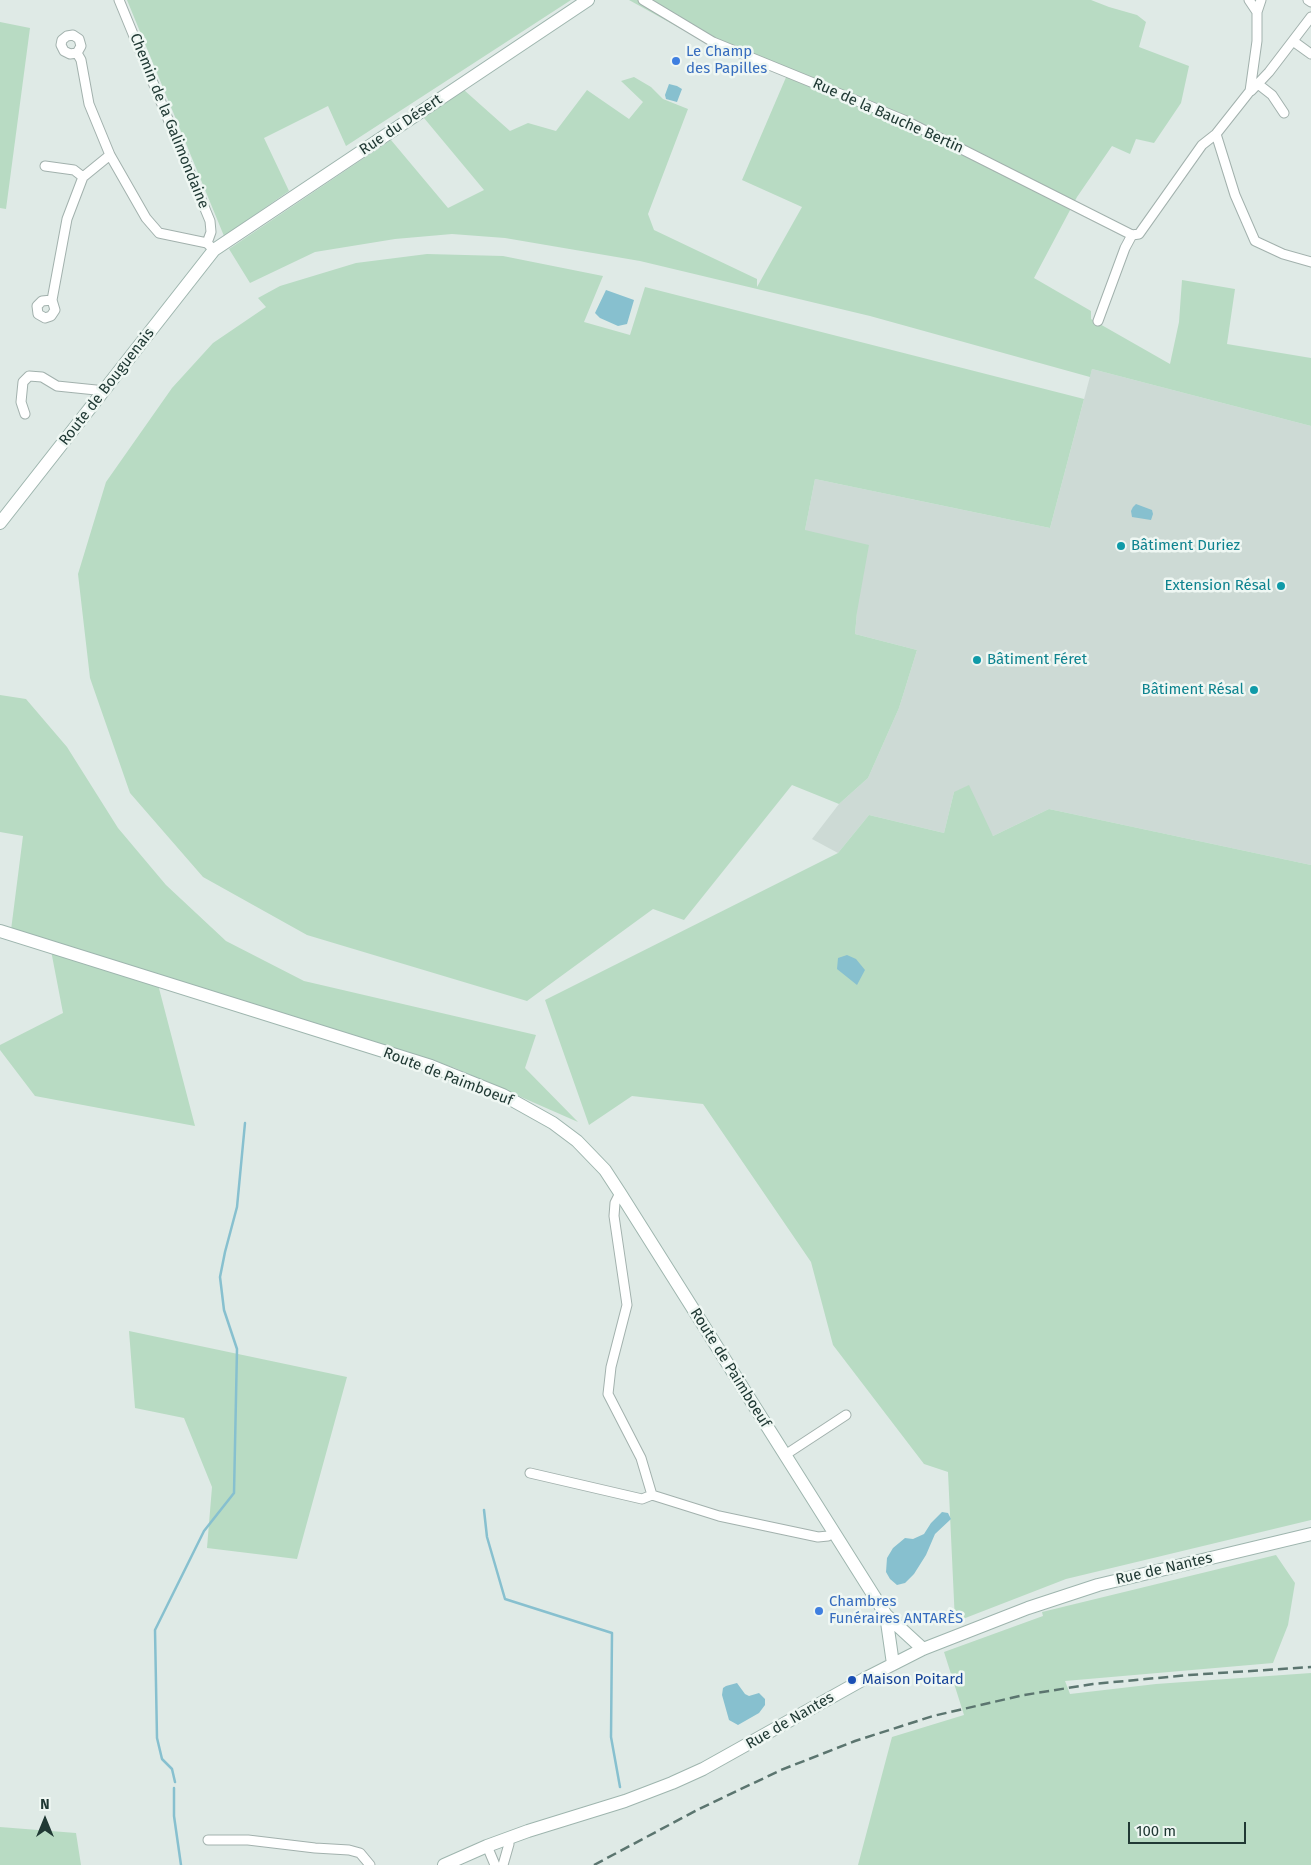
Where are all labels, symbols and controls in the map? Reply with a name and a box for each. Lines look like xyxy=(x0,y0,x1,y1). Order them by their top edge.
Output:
street label: Chemin de la Galimondaine xyxy=(126,31,212,211)
place label: Le Champ des Papilles xyxy=(686,43,767,78)
marker: Le Champ des Papilles xyxy=(670,55,682,67)
street label: Rue de la Bauche Bertin xyxy=(810,75,966,157)
street label: Rue du Désert xyxy=(356,91,446,159)
street label: Route de Bouguenais xyxy=(56,325,158,449)
place label: Bâtiment Duriez xyxy=(1131,537,1240,555)
marker: Bâtiment Duriez xyxy=(1115,540,1127,552)
place label: Extension Résal xyxy=(1165,577,1271,595)
marker: Extension Résal xyxy=(1275,580,1287,592)
place label: Bâtiment Féret xyxy=(987,651,1087,669)
marker: Bâtiment Féret xyxy=(971,654,983,666)
place label: Bâtiment Résal xyxy=(1142,681,1244,699)
marker: Bâtiment Résal xyxy=(1248,684,1260,696)
street label: Route de Paimboeuf xyxy=(381,1044,515,1110)
street label: Route de Paimboeuf xyxy=(686,1305,774,1431)
street label: Rue de Nantes xyxy=(1114,1549,1214,1589)
place label: Chambres Funéraires ANTARÈS xyxy=(829,1593,963,1628)
marker: Chambres Funéraires ANTARÈS xyxy=(813,1605,825,1617)
place label: Maison Poitard xyxy=(862,1671,964,1689)
marker: Maison Poitard xyxy=(846,1674,858,1686)
street label: Rue de Nantes xyxy=(743,1689,837,1753)
north arrow xyxy=(20,1795,70,1845)
text: N xyxy=(40,1796,50,1813)
scale bar xyxy=(1131,1812,1248,1844)
text: 100 m xyxy=(1136,1822,1176,1840)

